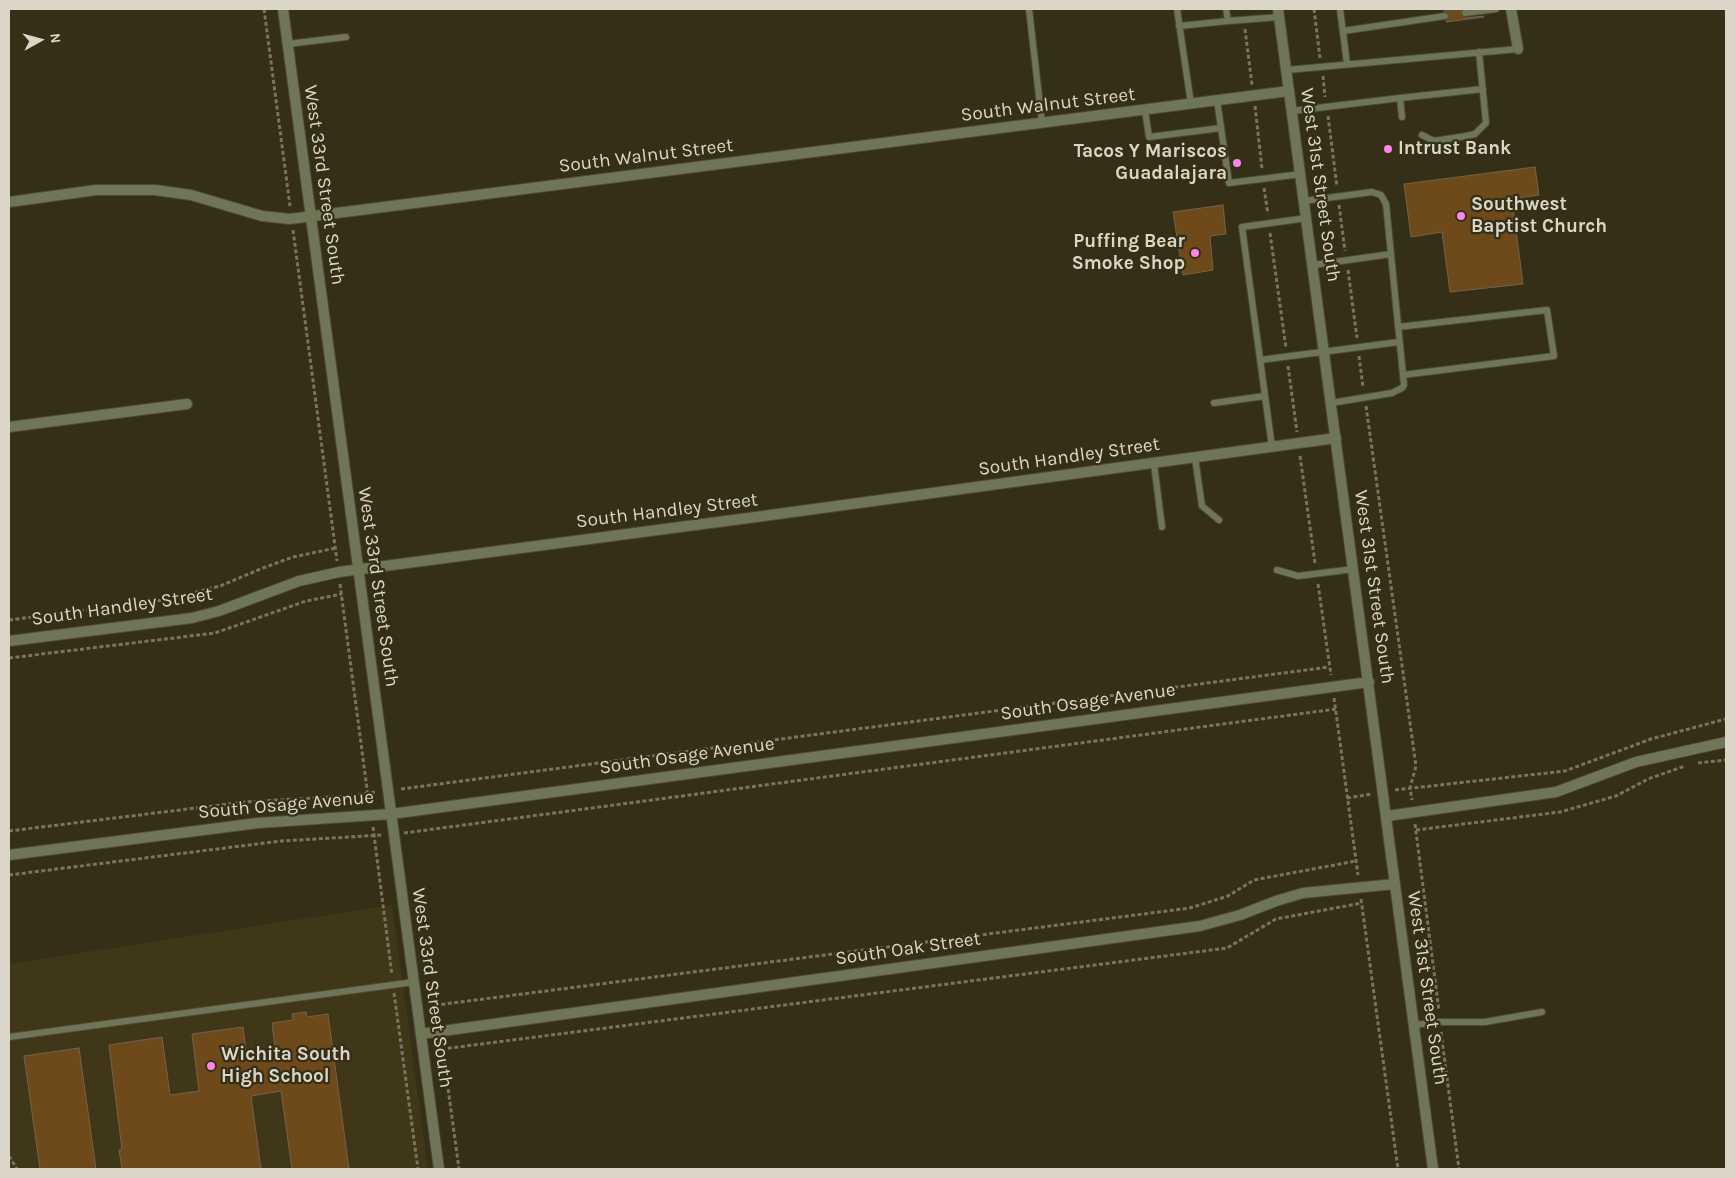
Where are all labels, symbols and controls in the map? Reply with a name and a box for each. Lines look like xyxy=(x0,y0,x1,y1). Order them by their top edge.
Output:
north arrow xyxy=(15,15,65,65)
text: N xyxy=(46,32,64,44)
street label: South Walnut Street xyxy=(960,83,1136,127)
street label: West 33rd Street South xyxy=(299,84,349,286)
street label: West 31st Street South xyxy=(1295,87,1345,283)
street label: South Walnut Street xyxy=(558,134,734,178)
place label: Intrust Bank xyxy=(1398,138,1511,160)
place label: Tacos Y Mariscos Guadalajara xyxy=(1074,141,1227,185)
marker: Intrust Bank xyxy=(1382,143,1394,155)
marker: Tacos Y Mariscos Guadalajara xyxy=(1231,157,1243,169)
place label: Southwest Baptist Church xyxy=(1471,194,1607,238)
marker: Southwest Baptist Church xyxy=(1455,210,1467,222)
place label: Puffing Bear Smoke Shop xyxy=(1072,231,1185,275)
marker: Puffing Bear Smoke Shop xyxy=(1189,247,1201,259)
street label: South Handley Street xyxy=(977,433,1161,481)
street label: West 33rd Street South xyxy=(353,486,403,688)
street label: South Handley Street xyxy=(575,489,759,533)
street label: West 31st Street South xyxy=(1349,489,1399,685)
street label: South Handley Street xyxy=(30,583,214,631)
street label: South Osage Avenue xyxy=(999,678,1177,726)
street label: South Osage Avenue xyxy=(598,732,776,780)
street label: South Osage Avenue xyxy=(197,786,375,824)
street label: West 33rd Street South xyxy=(407,887,457,1089)
street label: West 31st Street South xyxy=(1402,890,1452,1086)
street label: South Oak Street xyxy=(834,928,982,970)
place label: Wichita South High School xyxy=(221,1044,351,1088)
marker: Wichita South High School xyxy=(205,1060,217,1072)

